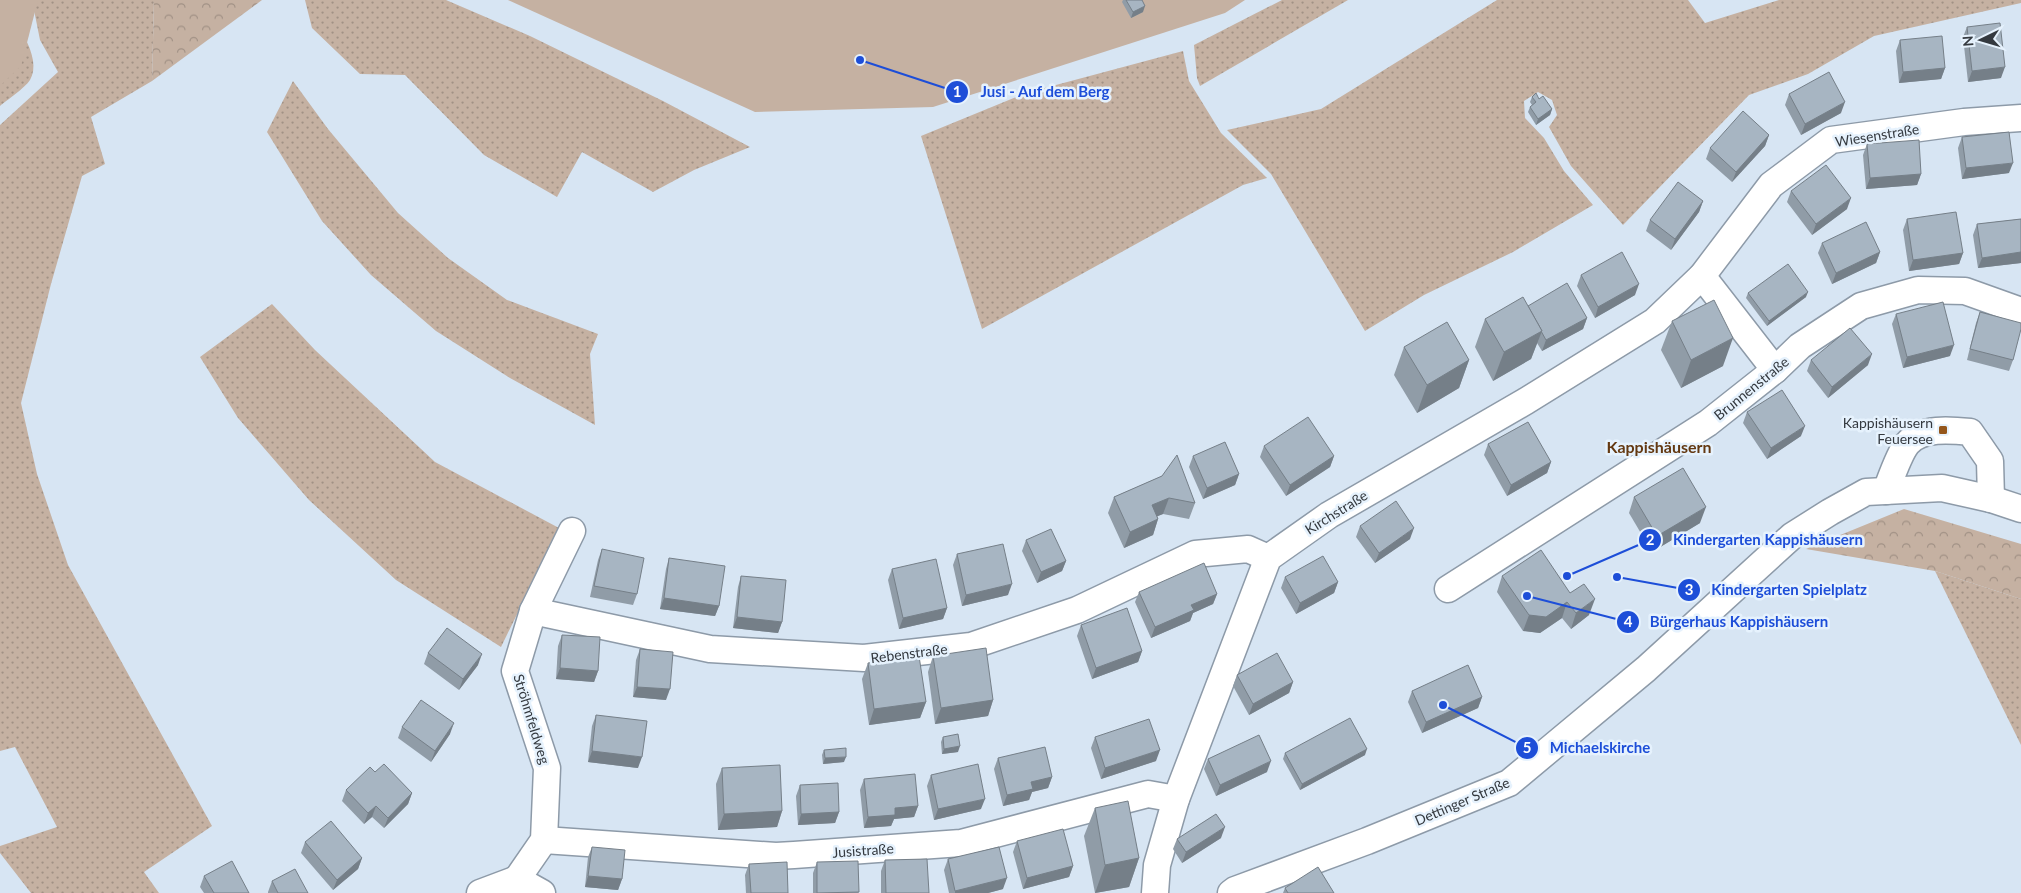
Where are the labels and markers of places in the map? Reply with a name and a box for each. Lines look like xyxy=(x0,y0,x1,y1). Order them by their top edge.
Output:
callout: Jusi - Auf dem Berg xyxy=(945,77,1119,107)
place label: Kappishäusern Feuersee xyxy=(1843,414,1933,447)
marker: Kappishäusern Feuersee xyxy=(1937,424,1949,436)
callout: Kindergarten Kappishäusern xyxy=(1638,525,1873,555)
callout: Kindergarten Spielplatz xyxy=(1676,575,1877,605)
callout: Bürgerhaus Kappishäusern xyxy=(1615,607,1839,637)
callout: Michaelskirche xyxy=(1515,733,1660,763)

